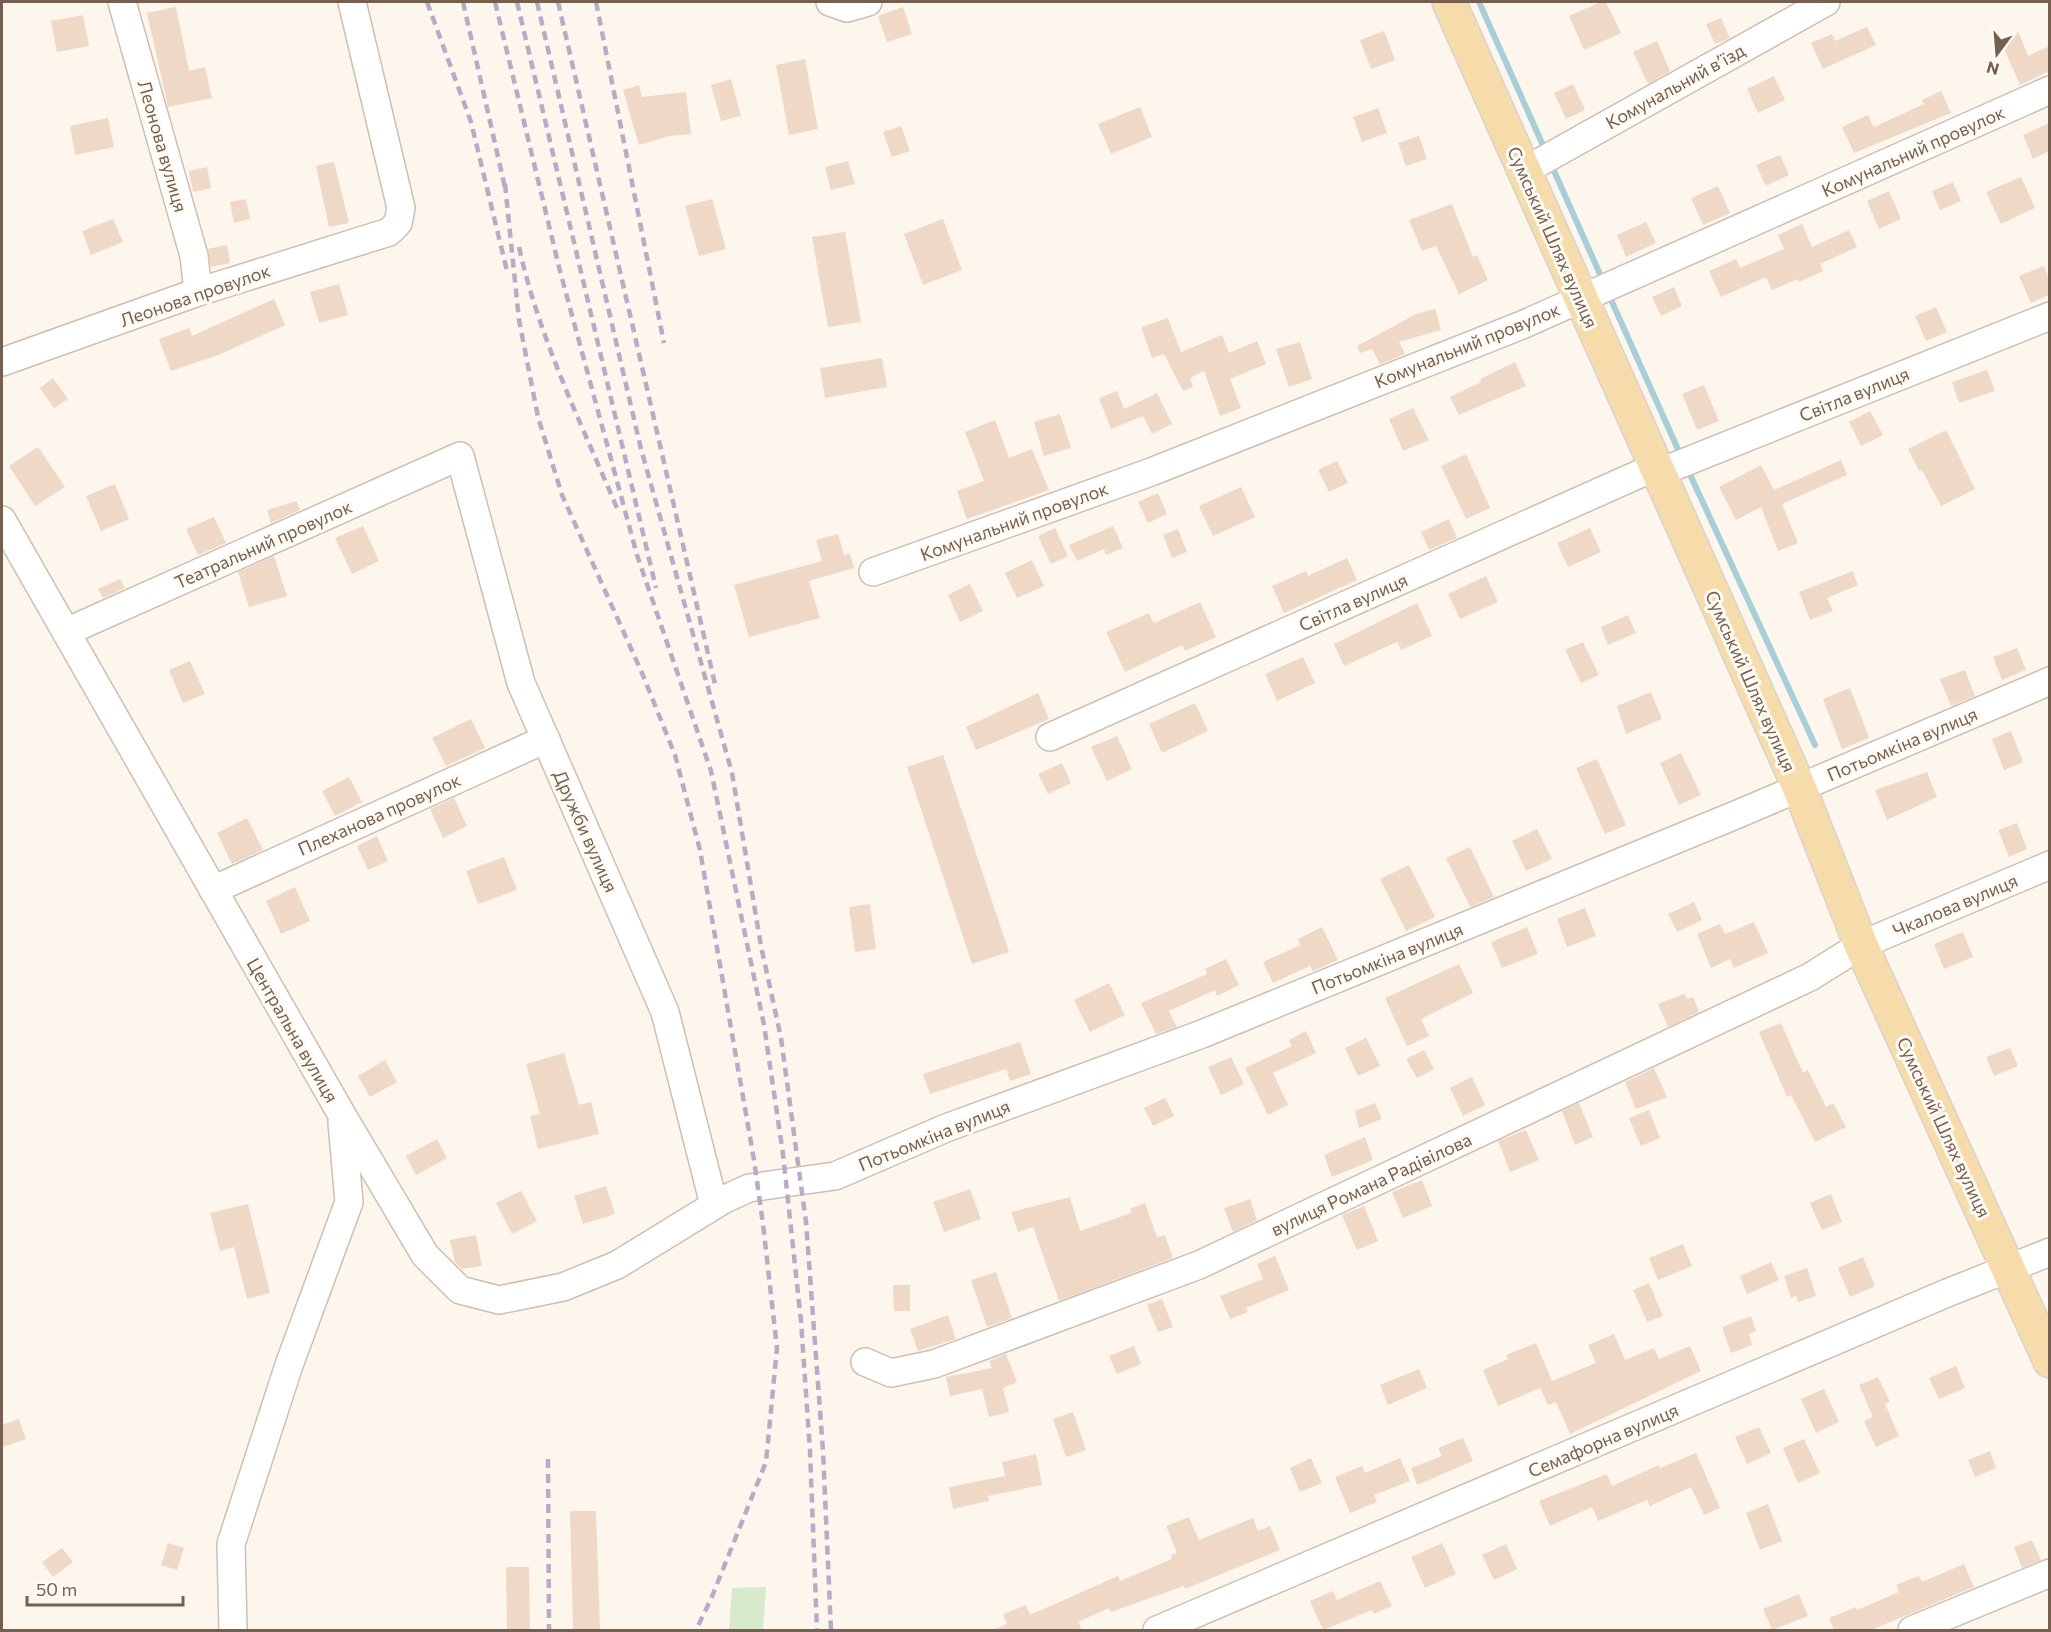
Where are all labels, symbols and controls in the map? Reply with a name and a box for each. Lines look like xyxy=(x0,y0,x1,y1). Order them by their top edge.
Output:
north arrow xyxy=(1967,24,2027,84)
street label: Комунальний в’їзд xyxy=(1601,38,1749,133)
text: N xyxy=(1984,58,2001,80)
street label: Леонова вулиця xyxy=(134,78,192,214)
street label: Комунальний провулок xyxy=(1818,100,2008,201)
street label: Сумський Шлях вулиця xyxy=(1503,143,1603,331)
street label: Леонова провулок xyxy=(117,259,273,331)
street label: Комунальний провулок xyxy=(1371,298,1563,392)
street label: Світла вулиця xyxy=(1796,362,1912,426)
street label: Комунальний провулок xyxy=(917,477,1111,565)
street label: Театральний провулок xyxy=(171,495,355,593)
street label: Світла вулиця xyxy=(1295,568,1411,636)
street label: Сумський Шлях вулиця xyxy=(1701,587,1801,775)
street label: Потьомкіна вулиця xyxy=(1823,702,1981,786)
street label: Дружби вулиця xyxy=(549,766,623,896)
street label: Плеханова провулок xyxy=(294,768,464,860)
street label: Чкалова вулиця xyxy=(1889,869,2021,941)
street label: Потьомкіна вулиця xyxy=(1308,918,1466,998)
street label: Центральна вулиця xyxy=(243,954,343,1106)
street label: Сумський Шлях вулиця xyxy=(1893,1033,1995,1221)
street label: Потьомкіна вулиця xyxy=(855,1095,1013,1175)
street label: вулиця Романа Радівілова xyxy=(1267,1128,1475,1240)
street label: Семафорна вулиця xyxy=(1524,1398,1682,1482)
scale bar xyxy=(27,1569,183,1607)
text: 50 m xyxy=(36,1578,77,1600)

